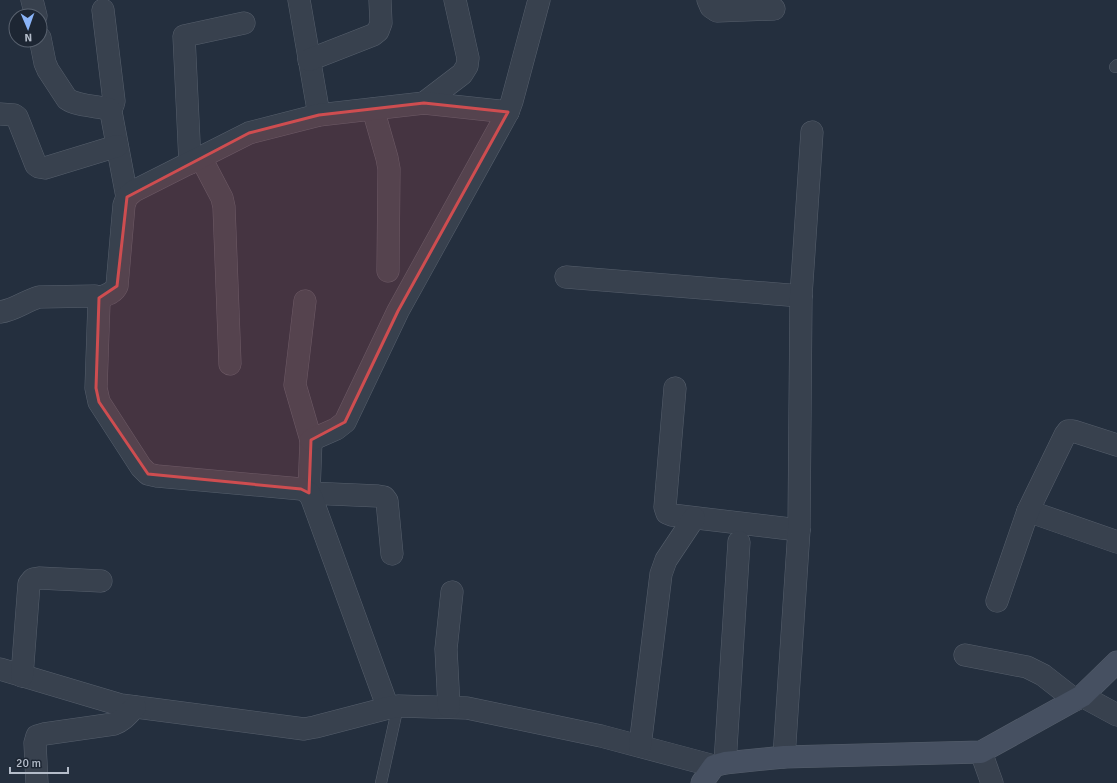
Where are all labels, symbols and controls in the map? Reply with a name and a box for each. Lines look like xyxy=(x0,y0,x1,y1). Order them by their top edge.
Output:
north arrow xyxy=(8,8,48,48)
text: N xyxy=(24,31,32,44)
scale bar xyxy=(10,749,68,775)
text: 20 m xyxy=(16,756,41,771)

